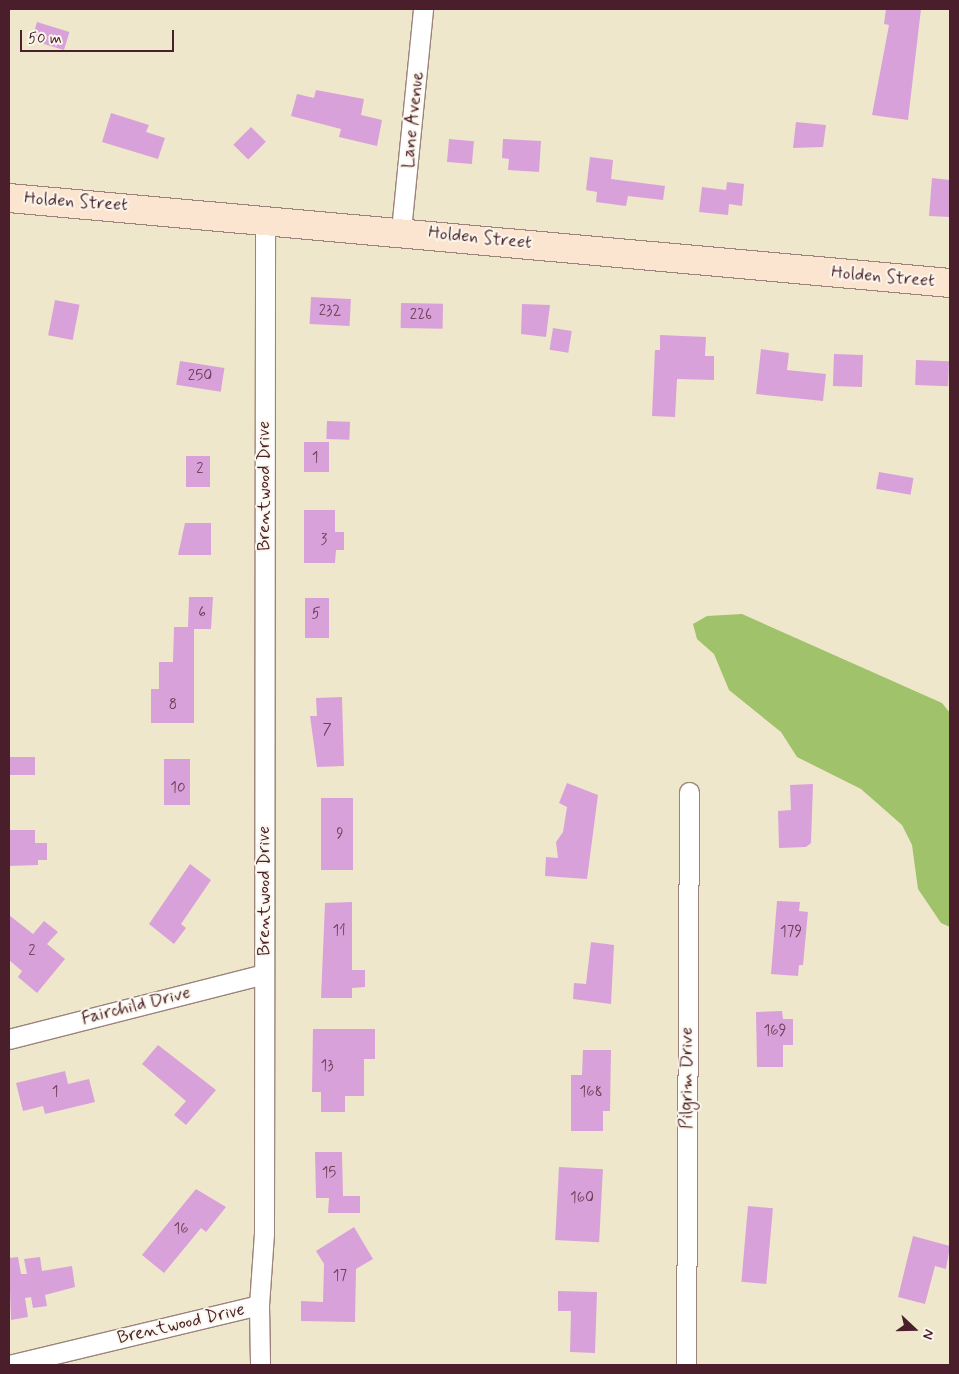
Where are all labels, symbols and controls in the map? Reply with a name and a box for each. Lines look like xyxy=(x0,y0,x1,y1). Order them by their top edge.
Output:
scale bar xyxy=(22,20,176,52)
text: 50 m xyxy=(28,29,62,49)
street label: Lane Avenue xyxy=(397,69,429,171)
street label: Holden Street xyxy=(22,188,130,216)
street label: Holden Street xyxy=(426,222,534,254)
street label: Holden Street xyxy=(829,262,937,292)
house number: 232 xyxy=(319,303,341,321)
house number: 226 xyxy=(410,307,432,325)
house number: 250 xyxy=(188,368,212,386)
street label: Brentwood Drive xyxy=(253,421,275,551)
house number: 1 xyxy=(312,450,318,468)
house number: 2 xyxy=(196,461,204,479)
house number: 3 xyxy=(321,532,327,550)
house number: 6 xyxy=(198,605,206,623)
house number: 5 xyxy=(312,606,320,624)
house number: 8 xyxy=(169,697,177,715)
house number: 7 xyxy=(322,722,332,740)
house number: 10 xyxy=(170,780,186,798)
street label: Brentwood Drive xyxy=(253,826,275,956)
house number: 9 xyxy=(336,826,344,844)
house number: 11 xyxy=(332,923,346,941)
house number: 179 xyxy=(780,924,802,942)
house number: 2 xyxy=(28,943,36,961)
street label: Fairchild Drive xyxy=(80,982,192,1030)
house number: 169 xyxy=(764,1023,786,1041)
street label: Pilgrim Drive xyxy=(676,1028,698,1128)
house number: 13 xyxy=(320,1058,334,1076)
house number: 1 xyxy=(52,1084,58,1102)
house number: 168 xyxy=(579,1084,603,1102)
house number: 15 xyxy=(322,1165,336,1183)
house number: 160 xyxy=(570,1190,594,1208)
house number: 16 xyxy=(174,1221,188,1239)
house number: 17 xyxy=(333,1268,347,1286)
street label: Brentwood Drive xyxy=(115,1299,247,1349)
north arrow xyxy=(889,1304,939,1354)
text: N xyxy=(918,1327,938,1342)

